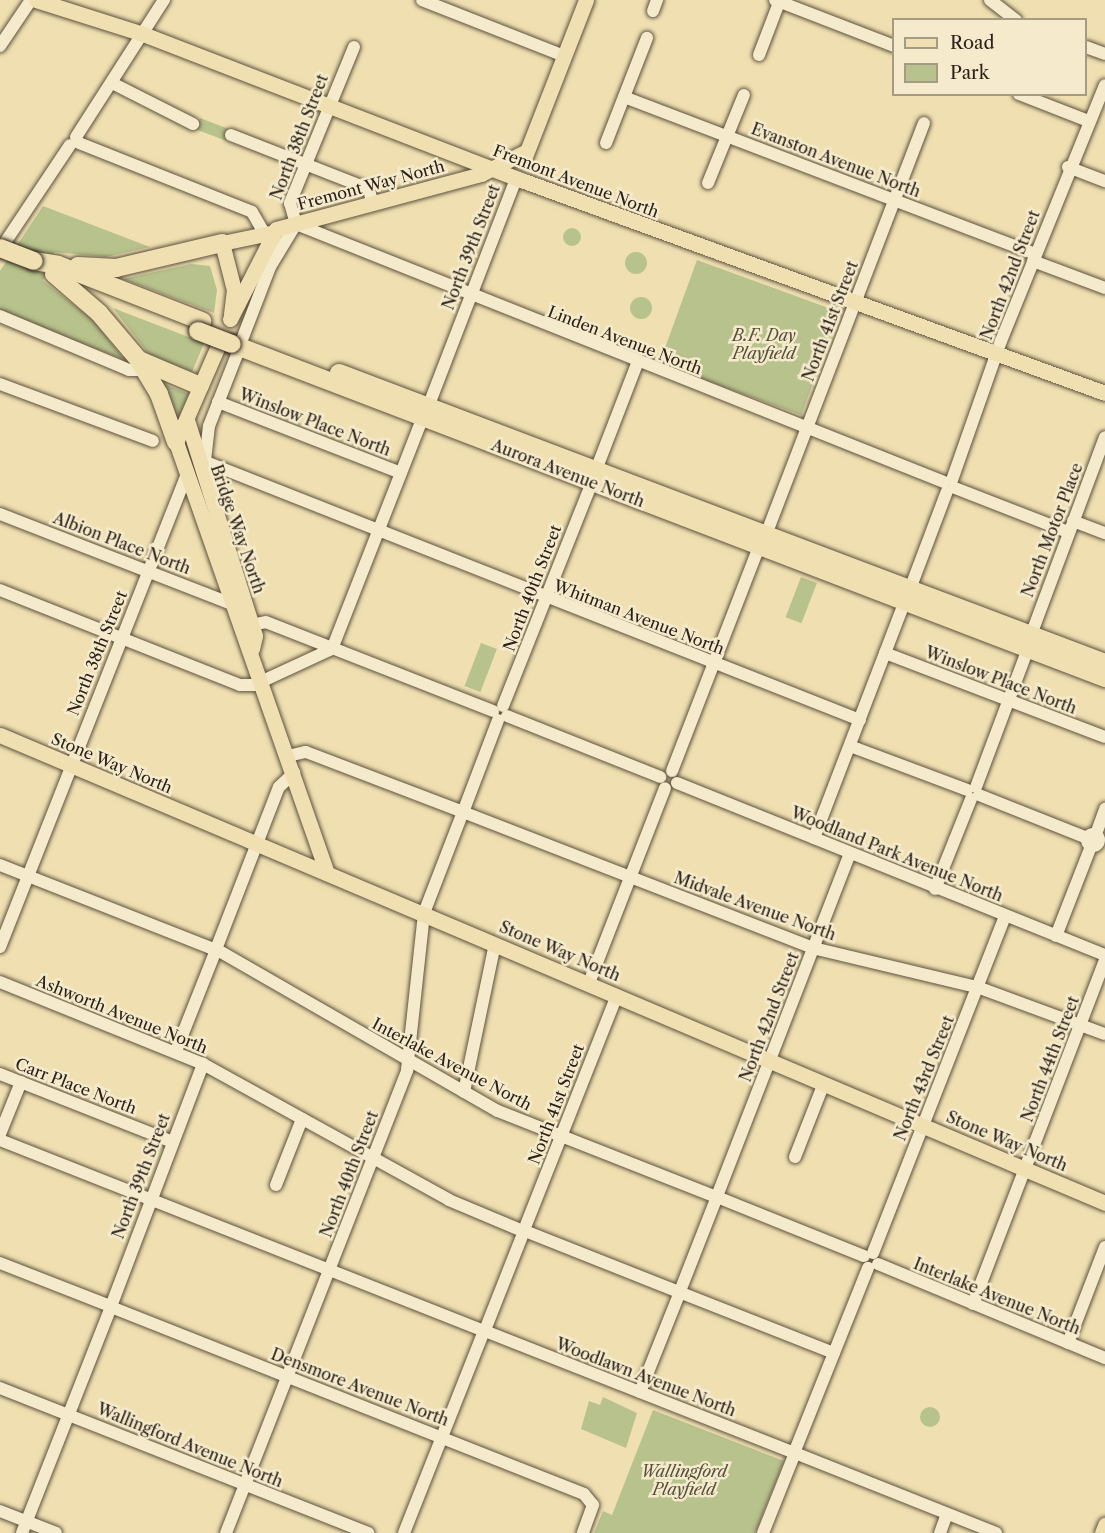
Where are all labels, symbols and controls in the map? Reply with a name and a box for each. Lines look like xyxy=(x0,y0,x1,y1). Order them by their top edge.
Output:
legend xyxy=(892,18,1087,96)
text: Road xyxy=(950,32,995,54)
text: Park xyxy=(950,62,989,84)
street label: North 38th Street xyxy=(266,72,332,202)
street label: Evanston Avenue North xyxy=(748,119,924,201)
street label: Fremont Avenue North xyxy=(490,140,662,222)
street label: Fremont Way North xyxy=(295,156,447,214)
street label: North 39th Street xyxy=(438,182,504,312)
street label: North 42nd Street xyxy=(976,208,1044,342)
street label: North 41st Street xyxy=(798,258,862,384)
street label: Linden Avenue North xyxy=(545,302,705,378)
park label: B.F. Day Playfield xyxy=(732,325,796,363)
street label: Winslow Place North xyxy=(236,384,394,460)
street label: Aurora Avenue North xyxy=(488,435,648,511)
street label: North Motor Place xyxy=(1018,460,1086,600)
street label: Bridge Way North xyxy=(207,461,269,597)
street label: Albion Place North xyxy=(51,508,193,578)
street label: North 40th Street xyxy=(499,522,565,654)
street label: Whitman Avenue North xyxy=(550,575,728,659)
street label: North 38th Street xyxy=(63,588,131,718)
street label: Winslow Place North xyxy=(922,642,1080,718)
street label: Stone Way North xyxy=(48,729,176,797)
street label: Woodland Park Avenue North xyxy=(788,802,1006,906)
street label: Midvale Avenue North xyxy=(671,868,839,944)
street label: Stone Way North xyxy=(496,917,624,985)
street label: North 42nd Street xyxy=(735,950,803,1084)
street label: Ashworth Avenue North xyxy=(33,971,211,1057)
street label: North 44th Street xyxy=(1017,993,1083,1125)
street label: North 43rd Street xyxy=(890,1013,958,1143)
street label: Interlake Avenue North xyxy=(369,1014,535,1114)
street label: North 41st Street xyxy=(524,1041,588,1167)
street label: Carr Place North xyxy=(12,1054,140,1118)
street label: Stone Way North xyxy=(943,1107,1071,1175)
street label: North 40th Street xyxy=(316,1108,382,1240)
street label: North 39th Street xyxy=(108,1111,174,1241)
street label: Interlake Avenue North xyxy=(911,1254,1083,1338)
street label: Woodlawn Avenue North xyxy=(553,1334,739,1420)
street label: Densmore Avenue North xyxy=(268,1344,452,1430)
street label: Wallingford Avenue North xyxy=(94,1399,286,1491)
park label: Wallingford Playfield xyxy=(641,1461,727,1499)

